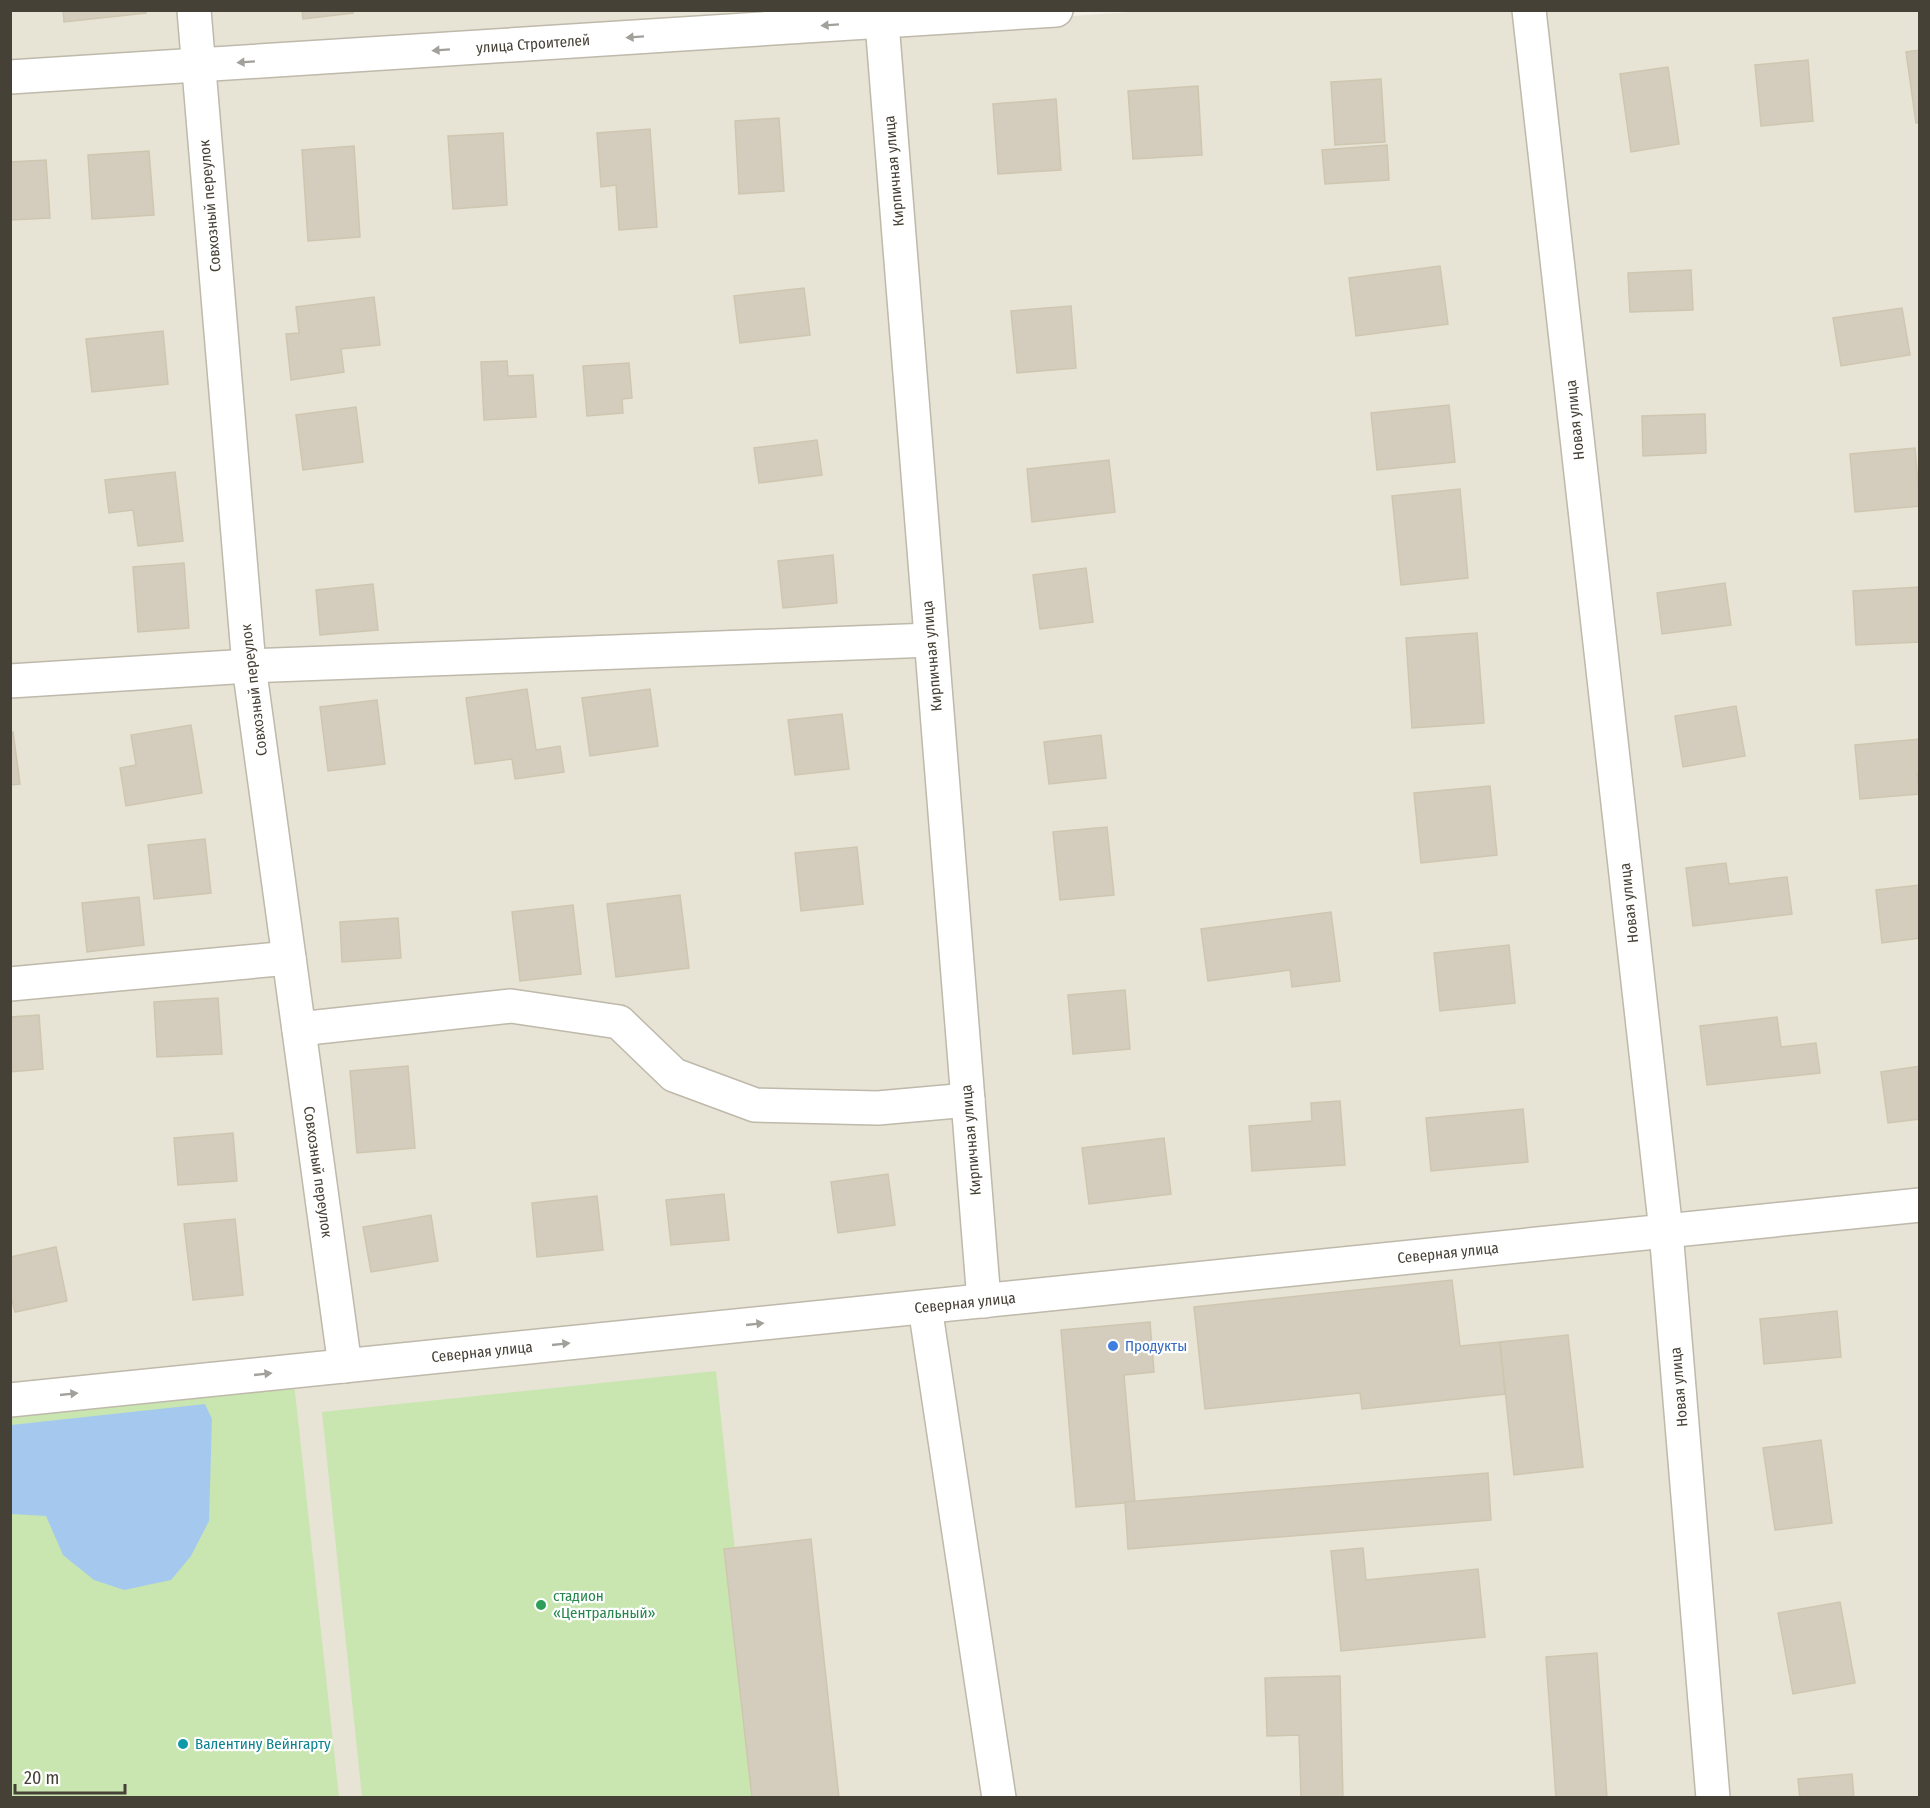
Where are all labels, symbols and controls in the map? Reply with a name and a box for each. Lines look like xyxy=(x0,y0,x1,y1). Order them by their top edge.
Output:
one-way arrow xyxy=(821,20,840,29)
street label: улица Строителей xyxy=(475,31,591,57)
one-way arrow xyxy=(626,33,645,42)
one-way arrow xyxy=(431,45,450,54)
one-way arrow xyxy=(237,57,256,67)
street label: Кирпичная улица xyxy=(880,115,908,227)
street label: Совхозный переулок xyxy=(195,139,225,273)
street label: Новая улица xyxy=(1562,379,1588,461)
street label: Кирпичная улица xyxy=(918,600,946,712)
street label: Совхозный переулок xyxy=(237,623,271,757)
street label: Новая улица xyxy=(1616,862,1642,944)
street label: Кирпичная улица xyxy=(957,1084,985,1196)
street label: Совхозный переулок xyxy=(300,1105,336,1239)
street label: Северная улица xyxy=(1397,1239,1499,1267)
street label: Северная улица xyxy=(914,1289,1016,1317)
one-way arrow xyxy=(746,1319,765,1329)
place label: Продукты xyxy=(1125,1337,1187,1355)
street label: Северная улица xyxy=(431,1338,533,1366)
one-way arrow xyxy=(552,1339,571,1349)
marker: Продукты xyxy=(1106,1339,1120,1353)
street label: Новая улица xyxy=(1667,1346,1691,1428)
one-way arrow xyxy=(253,1369,272,1379)
one-way arrow xyxy=(59,1389,78,1399)
place label: стадион «Центральный» xyxy=(553,1587,656,1622)
marker: стадион «Центральный» xyxy=(534,1598,548,1612)
place label: Валентину Вейнгарту xyxy=(195,1735,331,1753)
marker: Валентину Вейнгарту xyxy=(176,1737,190,1751)
scale bar xyxy=(15,1757,124,1795)
text: 20 m xyxy=(24,1767,59,1789)

